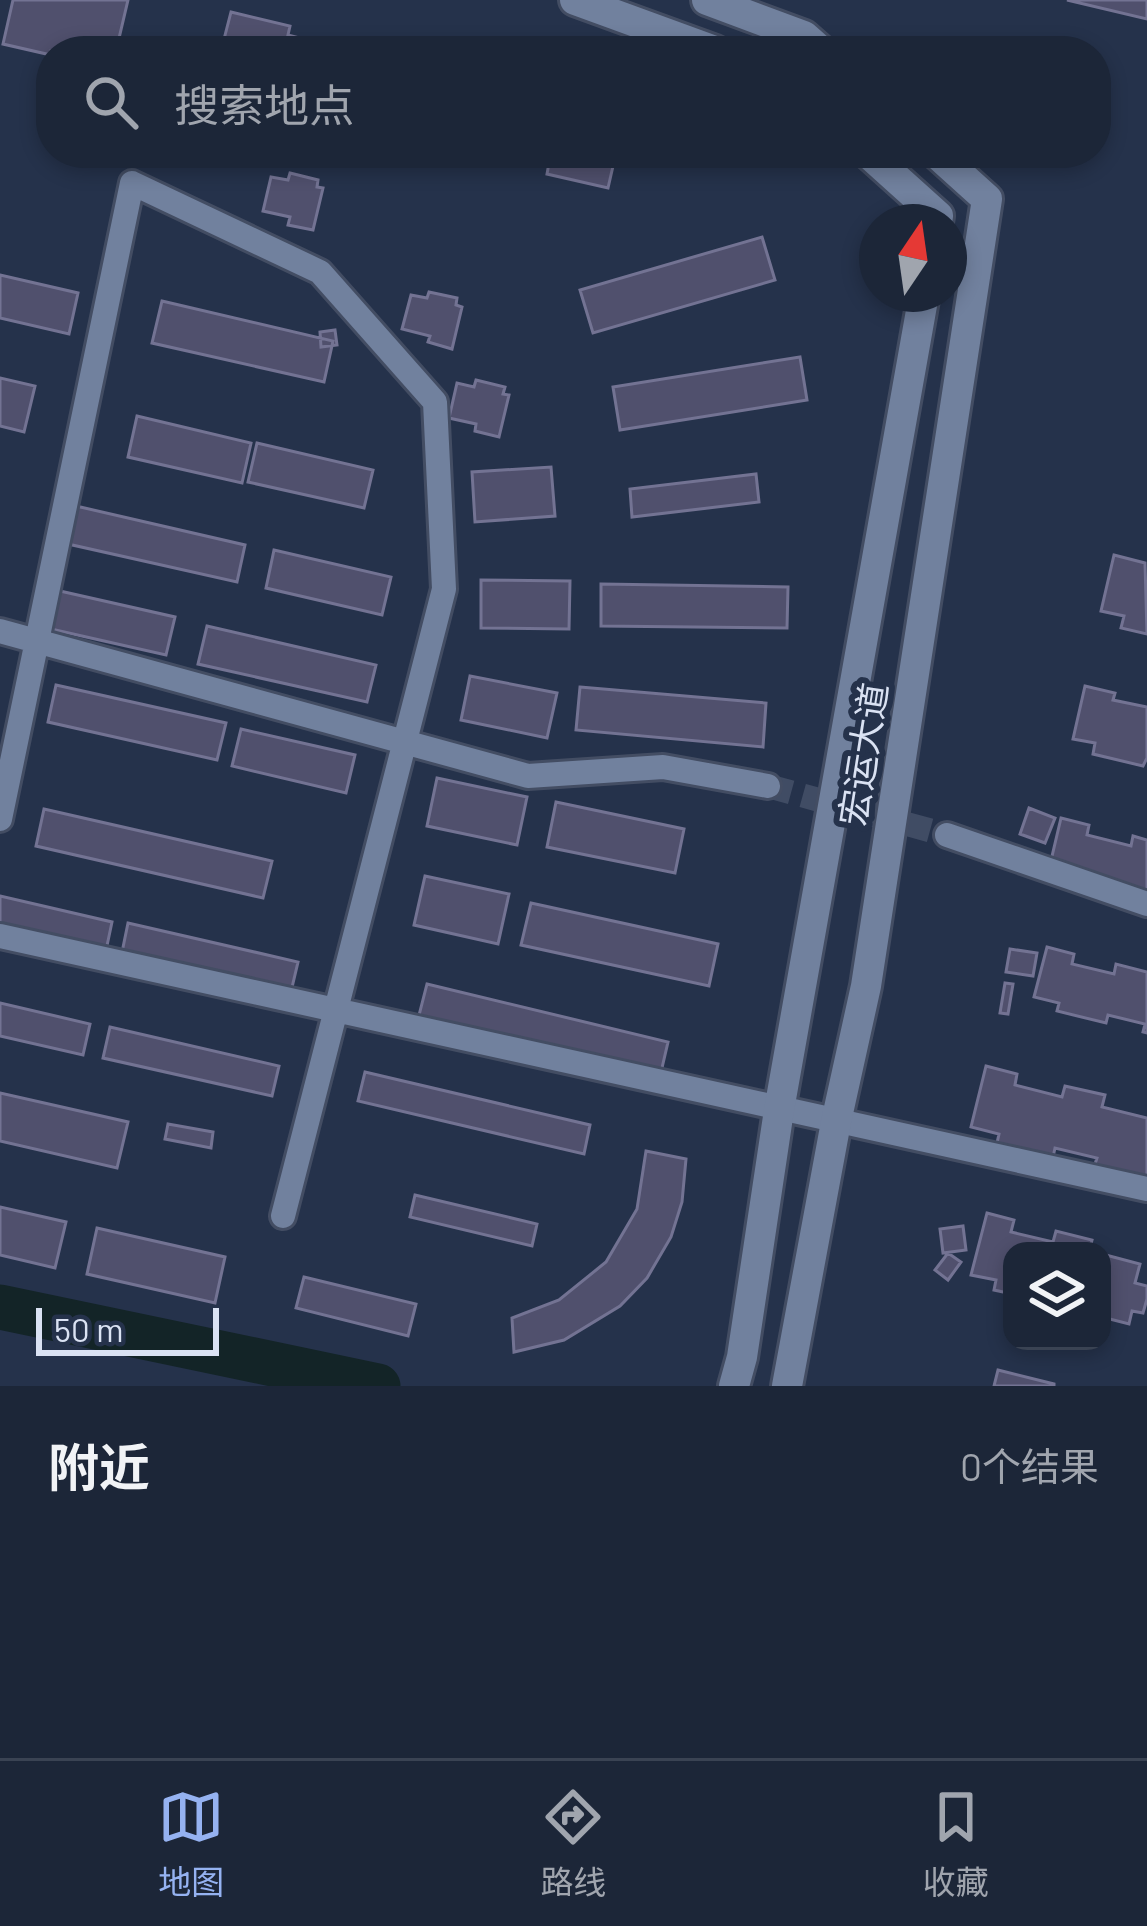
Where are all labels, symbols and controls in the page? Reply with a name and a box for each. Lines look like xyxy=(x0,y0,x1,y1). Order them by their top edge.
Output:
search box xyxy=(36,36,1111,168)
icon: search xyxy=(78,69,144,135)
text: 搜索地点 xyxy=(174,77,354,131)
north arrow xyxy=(859,204,967,312)
street label: 宏运大道 xyxy=(830,680,894,828)
map controls xyxy=(1003,1242,1111,1350)
button: layers xyxy=(1003,1242,1111,1350)
scale bar xyxy=(36,1302,219,1355)
text: 50 m xyxy=(54,1309,124,1349)
text: 附近 xyxy=(48,1435,150,1496)
text: 0个结果 xyxy=(960,1442,1099,1489)
tab: 地图 xyxy=(158,1784,224,1904)
tab: 路线 xyxy=(540,1784,606,1904)
tab: 收藏 xyxy=(923,1784,989,1904)

